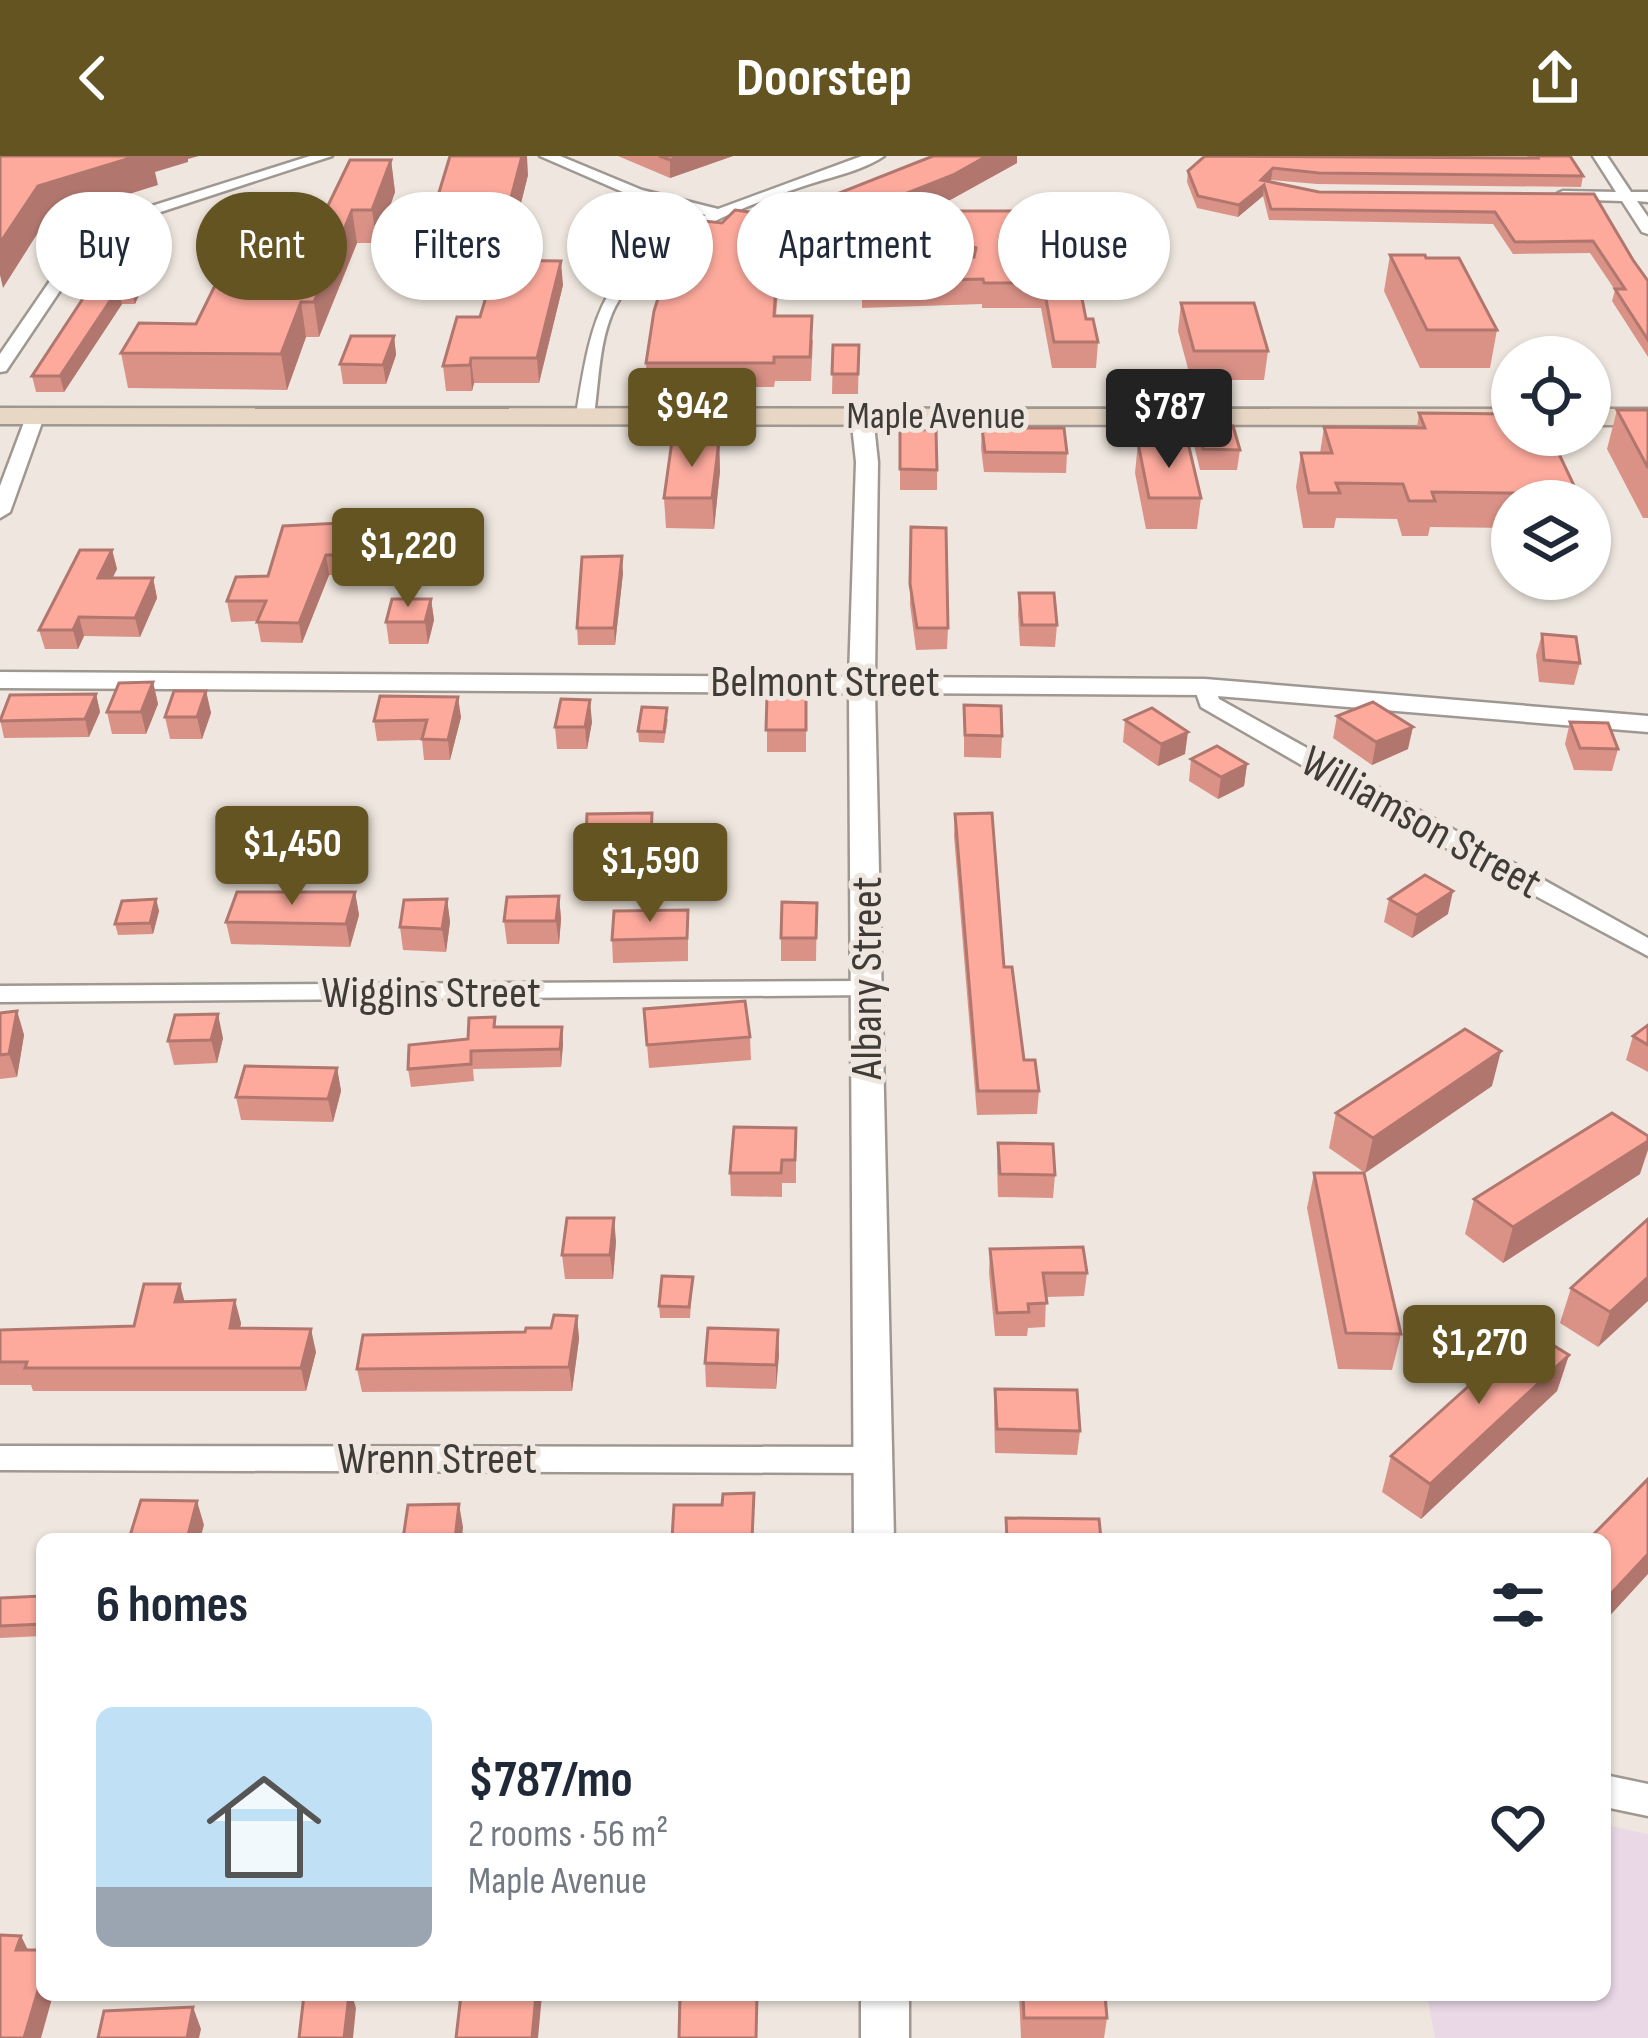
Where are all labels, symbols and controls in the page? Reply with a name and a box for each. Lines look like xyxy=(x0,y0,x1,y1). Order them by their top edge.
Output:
icon: back xyxy=(60,45,126,111)
icon: share xyxy=(1522,45,1588,111)
text: Doorstep xyxy=(736,46,912,111)
chip: Buy xyxy=(36,192,172,300)
chip: Rent xyxy=(196,192,347,300)
chip: Filters xyxy=(371,192,543,300)
chip: New xyxy=(567,192,713,300)
chip: Apartment xyxy=(737,192,974,300)
chip: House xyxy=(998,192,1170,300)
map controls xyxy=(1491,336,1611,600)
button: locate xyxy=(1491,336,1611,456)
pin: $942 xyxy=(621,368,763,470)
pin: $787 xyxy=(1098,369,1240,471)
text: $942 xyxy=(655,383,729,430)
text: $787 xyxy=(1133,384,1205,431)
street label: Maple Avenue xyxy=(847,393,1025,440)
button: layers xyxy=(1491,480,1611,600)
pin: $1,220 xyxy=(310,508,506,610)
text: $1,220 xyxy=(359,523,457,570)
street label: Belmont Street xyxy=(710,655,940,710)
street label: Williamson Street xyxy=(1291,734,1551,912)
pin: $1,450 xyxy=(194,806,390,908)
text: $1,450 xyxy=(242,821,342,868)
pin: $1,590 xyxy=(552,823,748,925)
text: $1,590 xyxy=(600,838,700,885)
street label: Albany Street xyxy=(840,877,895,1080)
street label: Wiggins Street xyxy=(321,966,541,1021)
pin: $1,270 xyxy=(1381,1305,1577,1407)
text: $1,270 xyxy=(1430,1320,1528,1367)
street label: Wrenn Street xyxy=(337,1432,537,1487)
icon: filters xyxy=(1485,1572,1551,1638)
text: 6 homes xyxy=(96,1575,248,1636)
text: $787/mo xyxy=(468,1750,633,1811)
icon: home xyxy=(192,1755,336,1899)
icon: heart xyxy=(1485,1794,1551,1860)
text: 2 rooms · 56 m² xyxy=(468,1811,669,1858)
text: Maple Avenue xyxy=(468,1858,647,1905)

